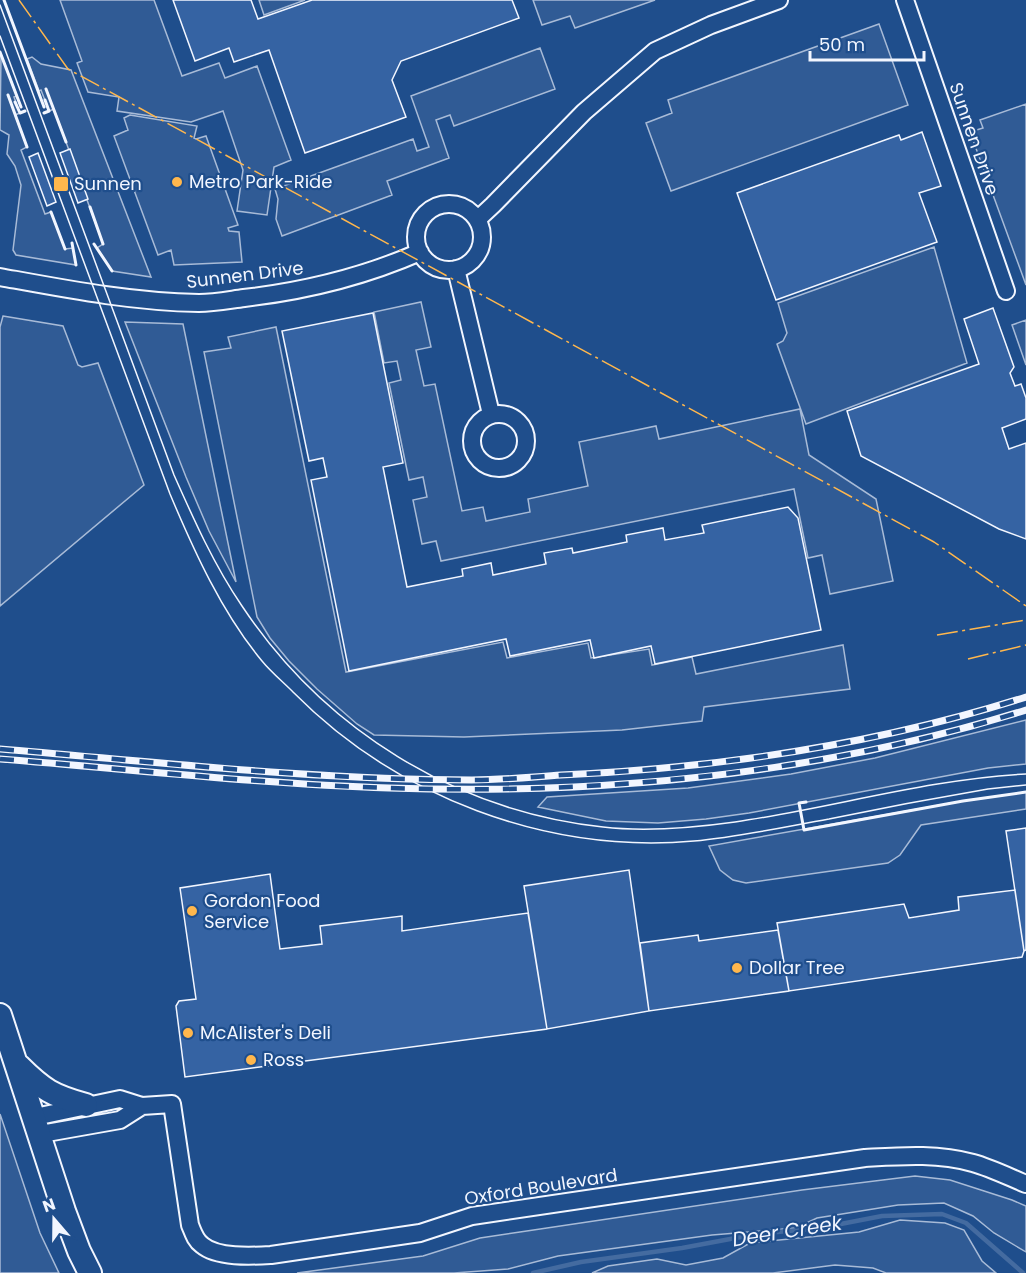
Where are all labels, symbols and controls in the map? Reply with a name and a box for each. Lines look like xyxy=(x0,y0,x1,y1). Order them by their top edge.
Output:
scale bar xyxy=(810,24,924,62)
text: 50 m xyxy=(819,32,865,57)
street label: Sunnen Drive xyxy=(943,79,1005,199)
place label: Metro Park-Ride xyxy=(189,169,332,194)
place label: Sunnen xyxy=(74,171,142,196)
marker: Sunnen xyxy=(52,175,70,193)
marker: Metro Park-Ride xyxy=(170,175,184,189)
street label: Sunnen Drive xyxy=(185,255,305,294)
place label: Gordon Food Service xyxy=(204,888,321,934)
marker: Gordon Food Service xyxy=(185,904,199,918)
place label: Dollar Tree xyxy=(749,955,845,980)
marker: Dollar Tree xyxy=(730,961,744,975)
place label: McAlister's Deli xyxy=(200,1020,331,1045)
marker: McAlister's Deli xyxy=(181,1026,195,1040)
place label: Ross xyxy=(263,1047,304,1072)
marker: Ross xyxy=(244,1053,258,1067)
street label: Oxford Boulevard xyxy=(463,1162,619,1211)
north arrow xyxy=(24,1189,84,1249)
text: N xyxy=(39,1193,59,1218)
water label: Deer Creek xyxy=(730,1208,845,1253)

